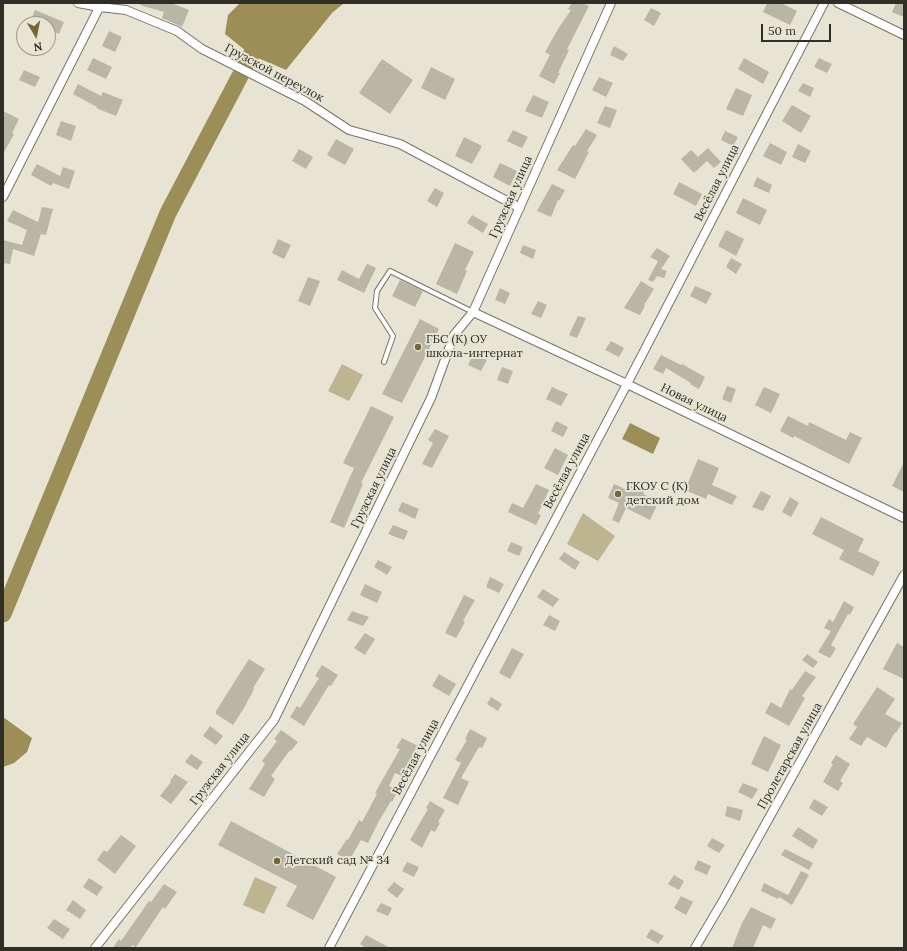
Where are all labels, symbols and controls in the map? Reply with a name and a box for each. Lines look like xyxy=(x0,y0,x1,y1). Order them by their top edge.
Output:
north arrow xyxy=(16,16,56,56)
scale bar xyxy=(763,16,833,42)
text: 50 m xyxy=(768,23,796,38)
text: N xyxy=(33,39,43,54)
street label: Грузской переулок xyxy=(222,41,326,105)
street label: Весёлая улица xyxy=(691,142,743,224)
street label: Грузская улица xyxy=(486,154,536,240)
place label: ГБС (К) ОУ школа-интернат xyxy=(426,333,523,361)
marker: ГБС (К) ОУ школа-интернат xyxy=(413,342,423,352)
street label: Новая улица xyxy=(658,381,730,425)
street label: Весёлая улица xyxy=(541,430,593,512)
street label: Грузская улица xyxy=(348,445,400,531)
place label: ГКОУ С (К) детский дом xyxy=(626,480,700,508)
marker: ГКОУ С (К) детский дом xyxy=(613,489,623,499)
street label: Пролетарская улица xyxy=(755,700,825,812)
street label: Весёлая улица xyxy=(390,716,442,798)
street label: Грузская улица xyxy=(187,730,253,808)
place label: Детский сад № 34 xyxy=(285,854,390,868)
marker: Детский сад № 34 xyxy=(272,856,282,866)

